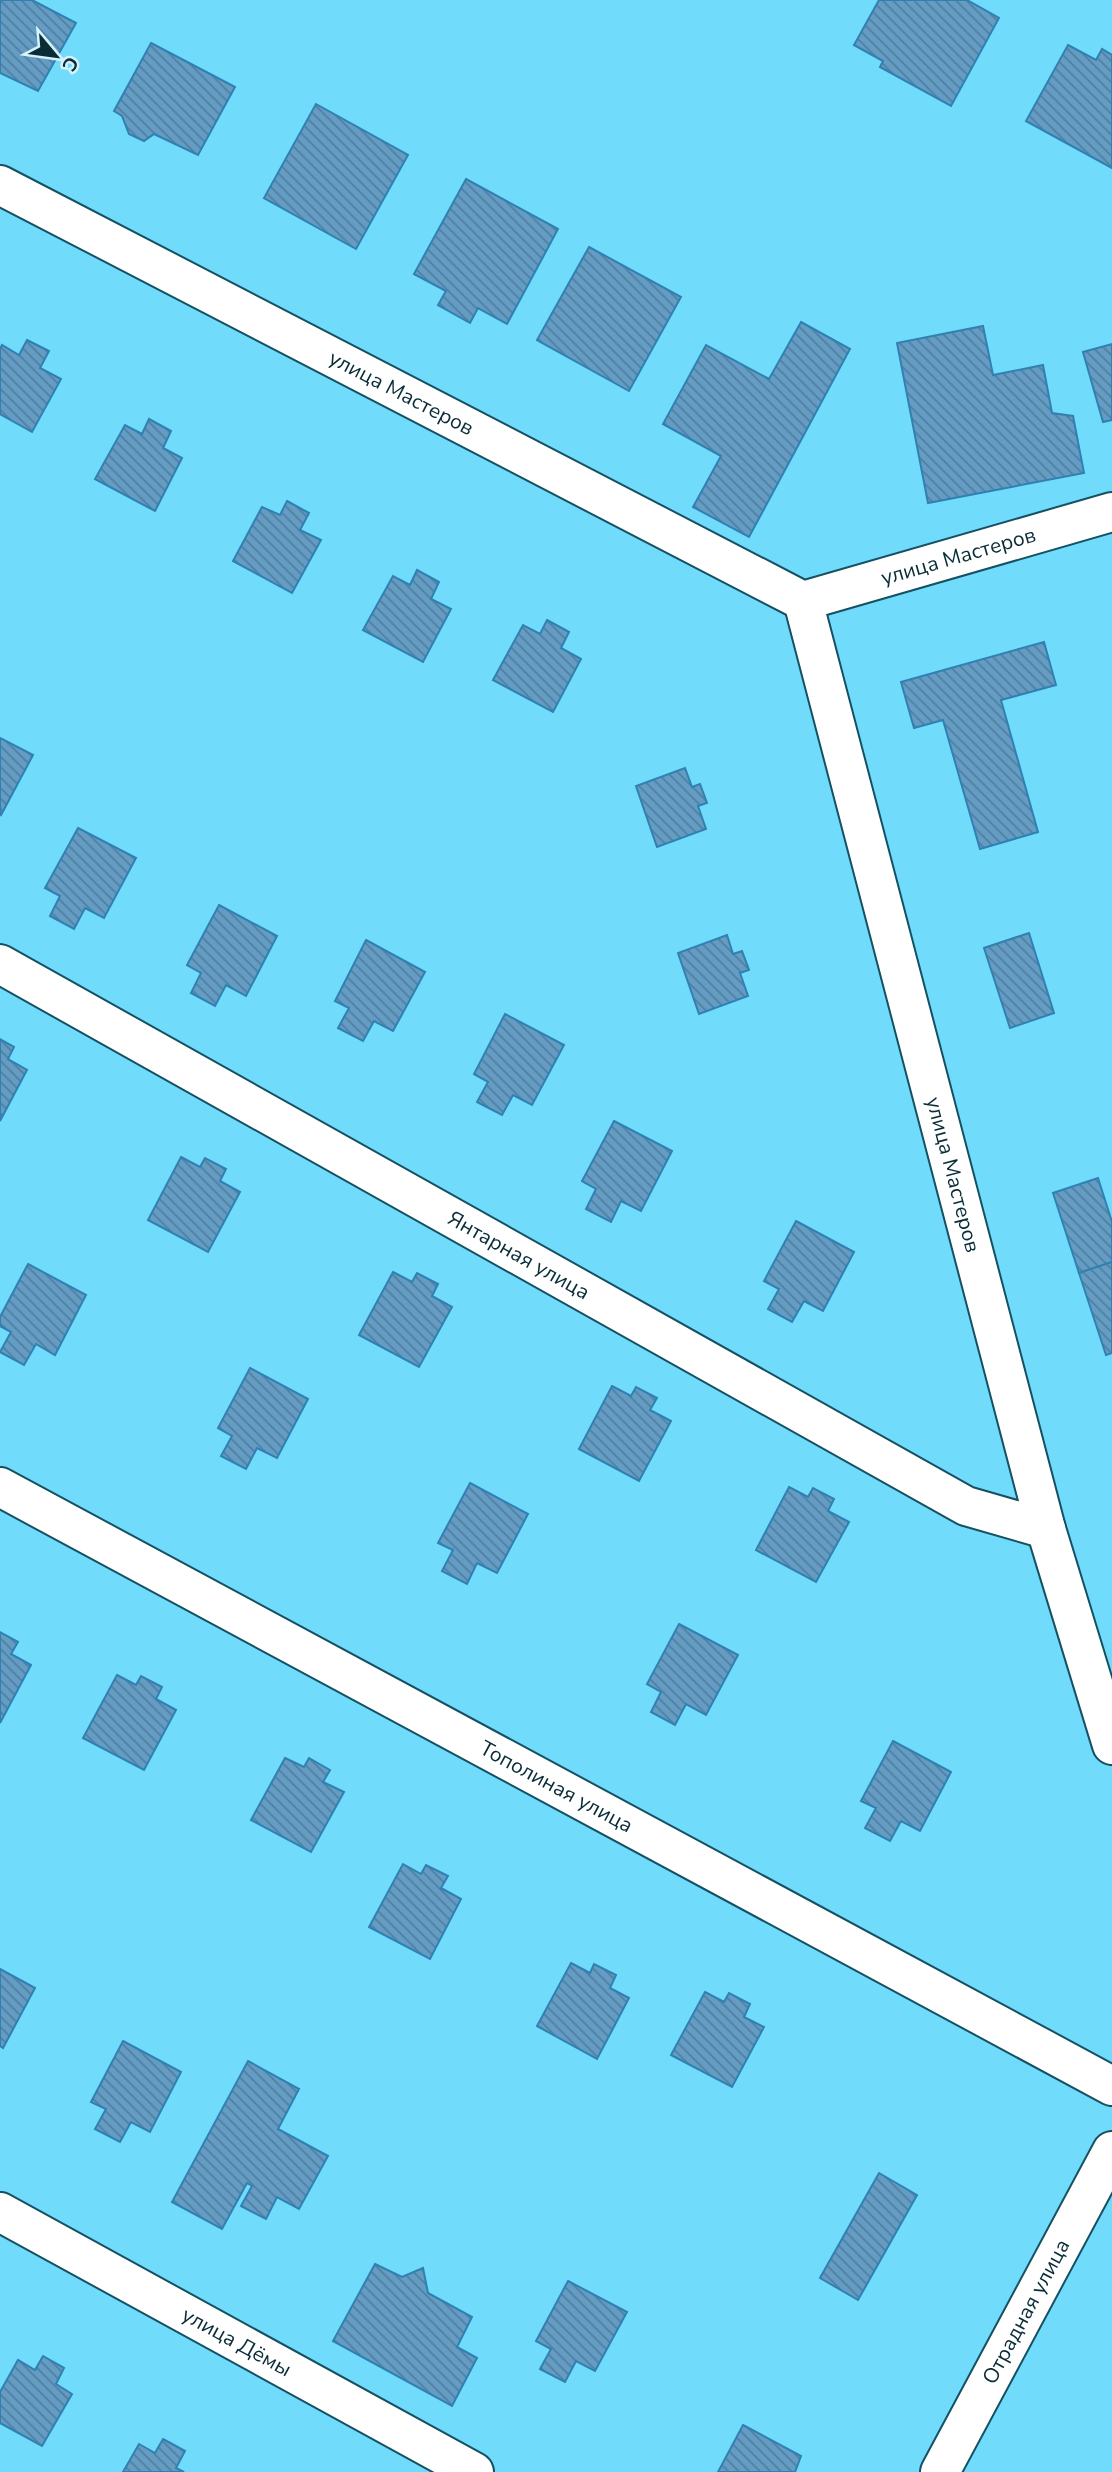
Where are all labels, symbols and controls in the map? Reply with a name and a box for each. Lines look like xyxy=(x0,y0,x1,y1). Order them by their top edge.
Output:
north arrow xyxy=(21,21,91,91)
text: С xyxy=(55,52,84,76)
street label: улица Мастеров xyxy=(324,344,479,442)
street label: улица Мастеров xyxy=(878,521,1039,592)
street label: улица Мастеров xyxy=(919,1094,987,1255)
street label: Янтарная улица xyxy=(443,1204,595,1306)
street label: Тополиная улица xyxy=(475,1734,638,1839)
street label: Отрадная улица xyxy=(976,2234,1076,2389)
street label: улица Дёмы xyxy=(177,2300,296,2383)

